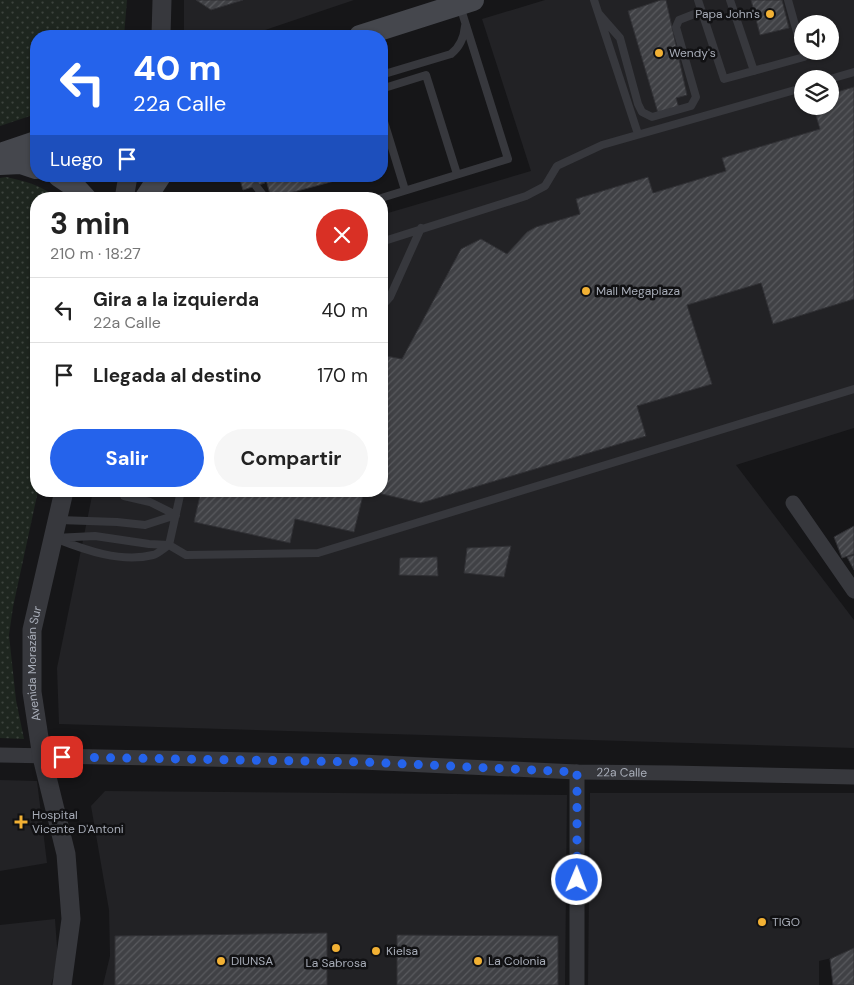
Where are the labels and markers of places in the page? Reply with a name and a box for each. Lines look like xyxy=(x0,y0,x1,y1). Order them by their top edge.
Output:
place label: Papa John's xyxy=(695,6,760,22)
marker: Papa John's xyxy=(764,8,776,20)
place label: Wendy's xyxy=(669,45,716,61)
marker: Wendy's xyxy=(653,47,665,59)
place label: Mall Megaplaza xyxy=(596,283,680,299)
marker: Mall Megaplaza xyxy=(580,285,592,297)
pin xyxy=(41,736,83,778)
place label: Hospital Vicente D'Antoni xyxy=(32,807,124,837)
marker: Hospital Vicente D'Antoni xyxy=(14,815,28,829)
place label: TIGO xyxy=(772,914,800,930)
marker: TIGO xyxy=(756,916,768,928)
marker: La Sabrosa xyxy=(330,942,342,954)
place label: Kielsa xyxy=(386,943,418,959)
marker: Kielsa xyxy=(370,945,382,957)
place label: DIUNSA xyxy=(231,953,273,969)
place label: La Colonia xyxy=(488,953,546,969)
marker: DIUNSA xyxy=(215,955,227,967)
place label: La Sabrosa xyxy=(306,955,366,971)
marker: La Colonia xyxy=(472,955,484,967)

